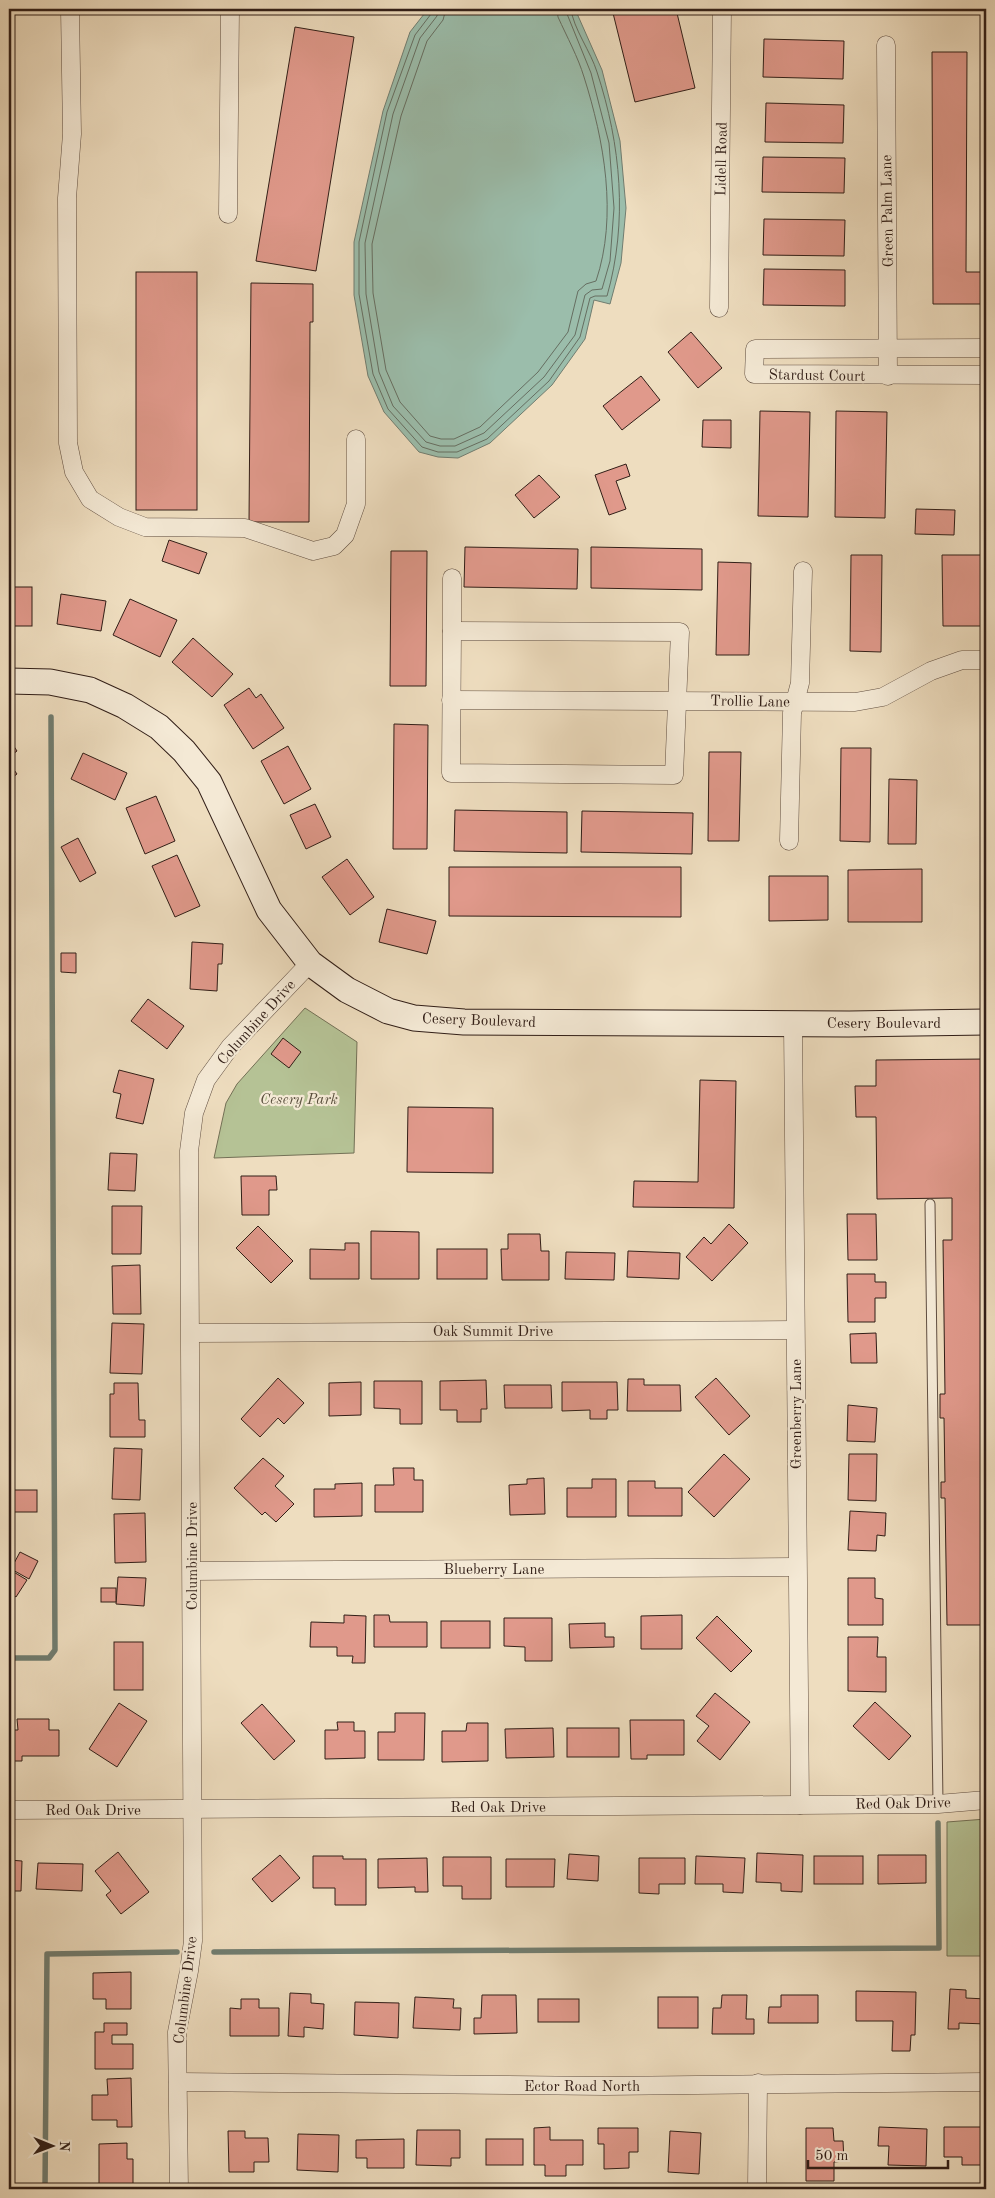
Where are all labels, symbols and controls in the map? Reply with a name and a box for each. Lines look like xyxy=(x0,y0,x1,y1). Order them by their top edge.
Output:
street label: Lidell Road xyxy=(714,121,731,196)
street label: Green Palm Lane xyxy=(880,154,897,267)
street label: Stardust Court xyxy=(768,368,866,385)
street label: Trollie Lane xyxy=(710,694,790,711)
street label: Columbine Drive xyxy=(215,978,299,1068)
street label: Cesery Boulevard xyxy=(422,1012,536,1031)
street label: Cesery Boulevard xyxy=(827,1017,941,1032)
park label: Cesery Park xyxy=(260,1093,338,1108)
street label: Oak Summit Drive xyxy=(433,1325,553,1340)
street label: Greenberry Lane xyxy=(790,1359,805,1469)
street label: Columbine Drive xyxy=(186,1502,201,1610)
street label: Blueberry Lane xyxy=(444,1563,544,1578)
street label: Red Oak Drive xyxy=(855,1796,951,1813)
street label: Red Oak Drive xyxy=(450,1801,546,1816)
street label: Red Oak Drive xyxy=(45,1804,141,1819)
street label: Columbine Drive xyxy=(172,1935,201,2045)
street label: Ector Road North xyxy=(524,2080,640,2095)
north arrow xyxy=(28,2120,78,2170)
scale bar xyxy=(808,2138,948,2170)
text: N xyxy=(57,2141,71,2152)
text: 50 m xyxy=(815,2149,849,2164)

